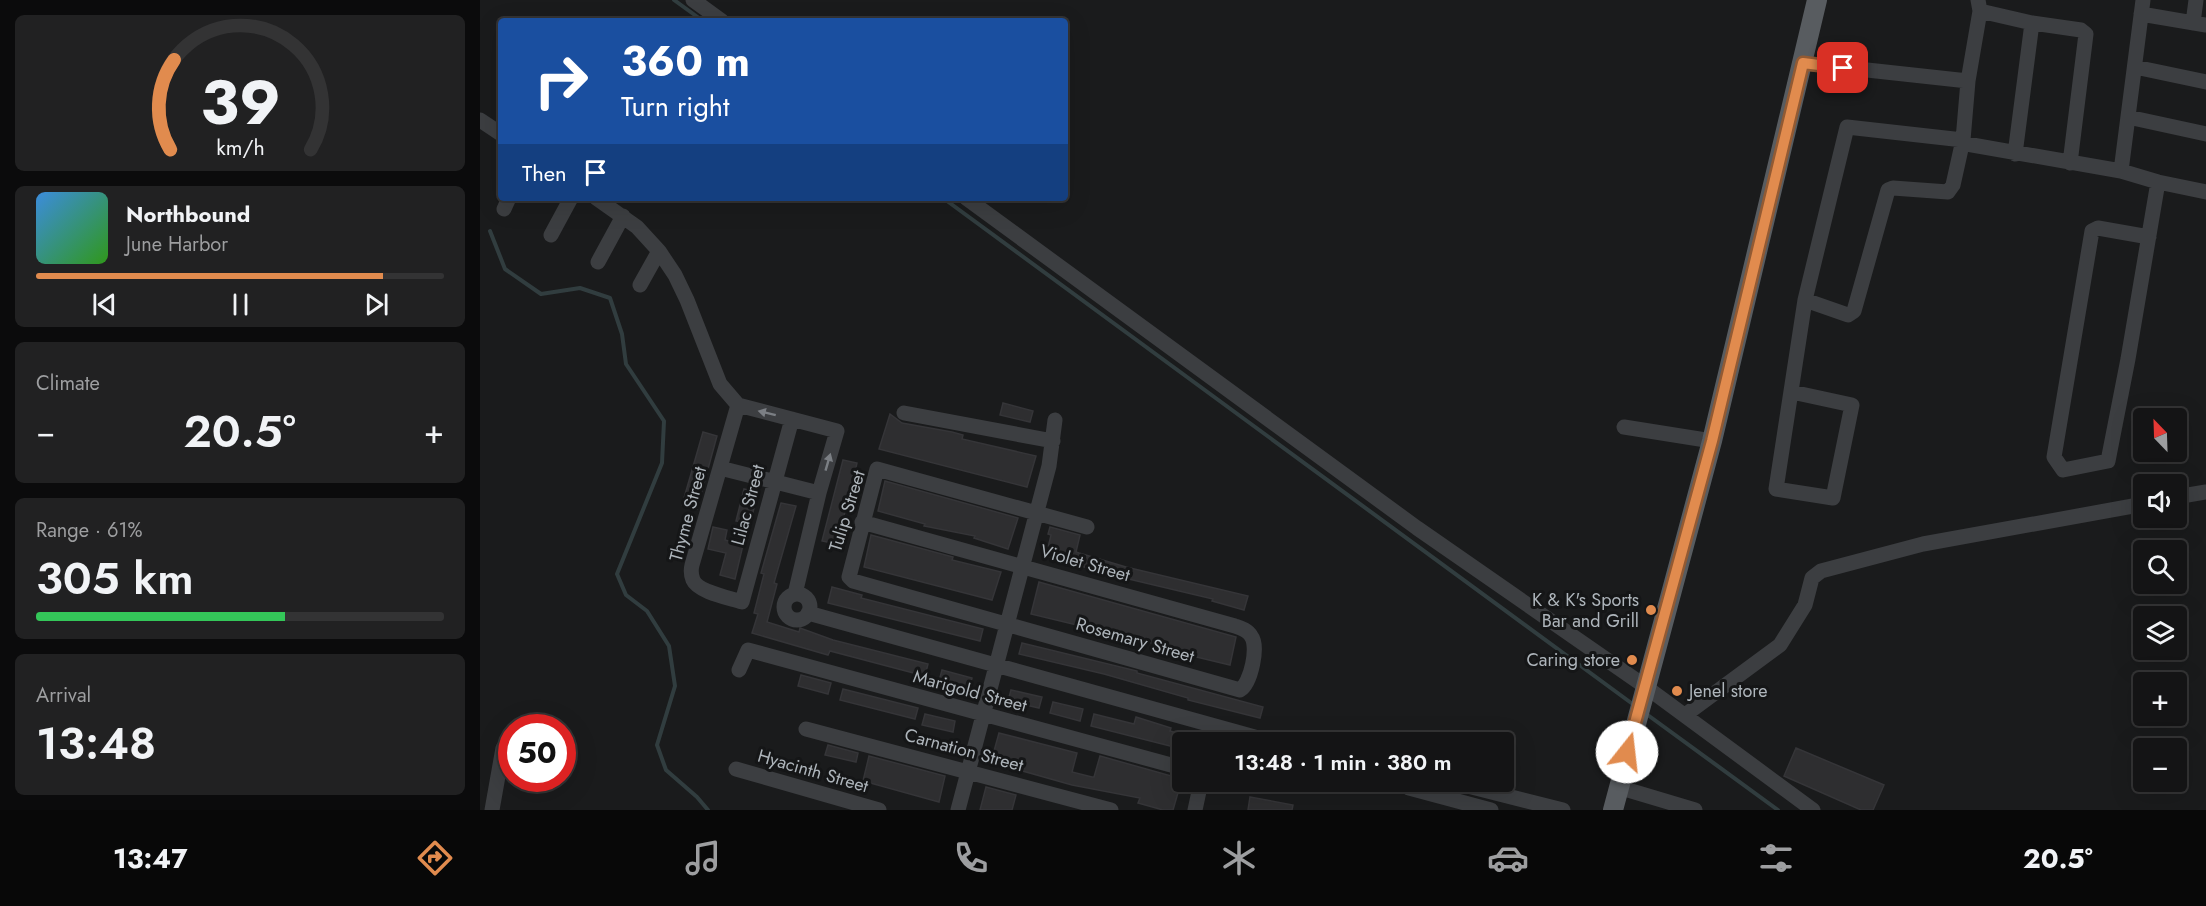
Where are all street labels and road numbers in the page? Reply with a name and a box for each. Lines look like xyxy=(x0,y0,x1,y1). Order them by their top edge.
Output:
street label: Lilac Street xyxy=(725,461,771,548)
street label: Thyme Street xyxy=(663,463,713,564)
street label: Tulip Street xyxy=(822,466,872,555)
street label: Violet Street xyxy=(1037,538,1134,588)
street label: Rosemary Street xyxy=(1073,611,1198,670)
street label: Marigold Street xyxy=(910,663,1030,719)
street label: Carnation Street xyxy=(902,722,1027,779)
street label: Hyacinth Street xyxy=(754,743,872,799)

